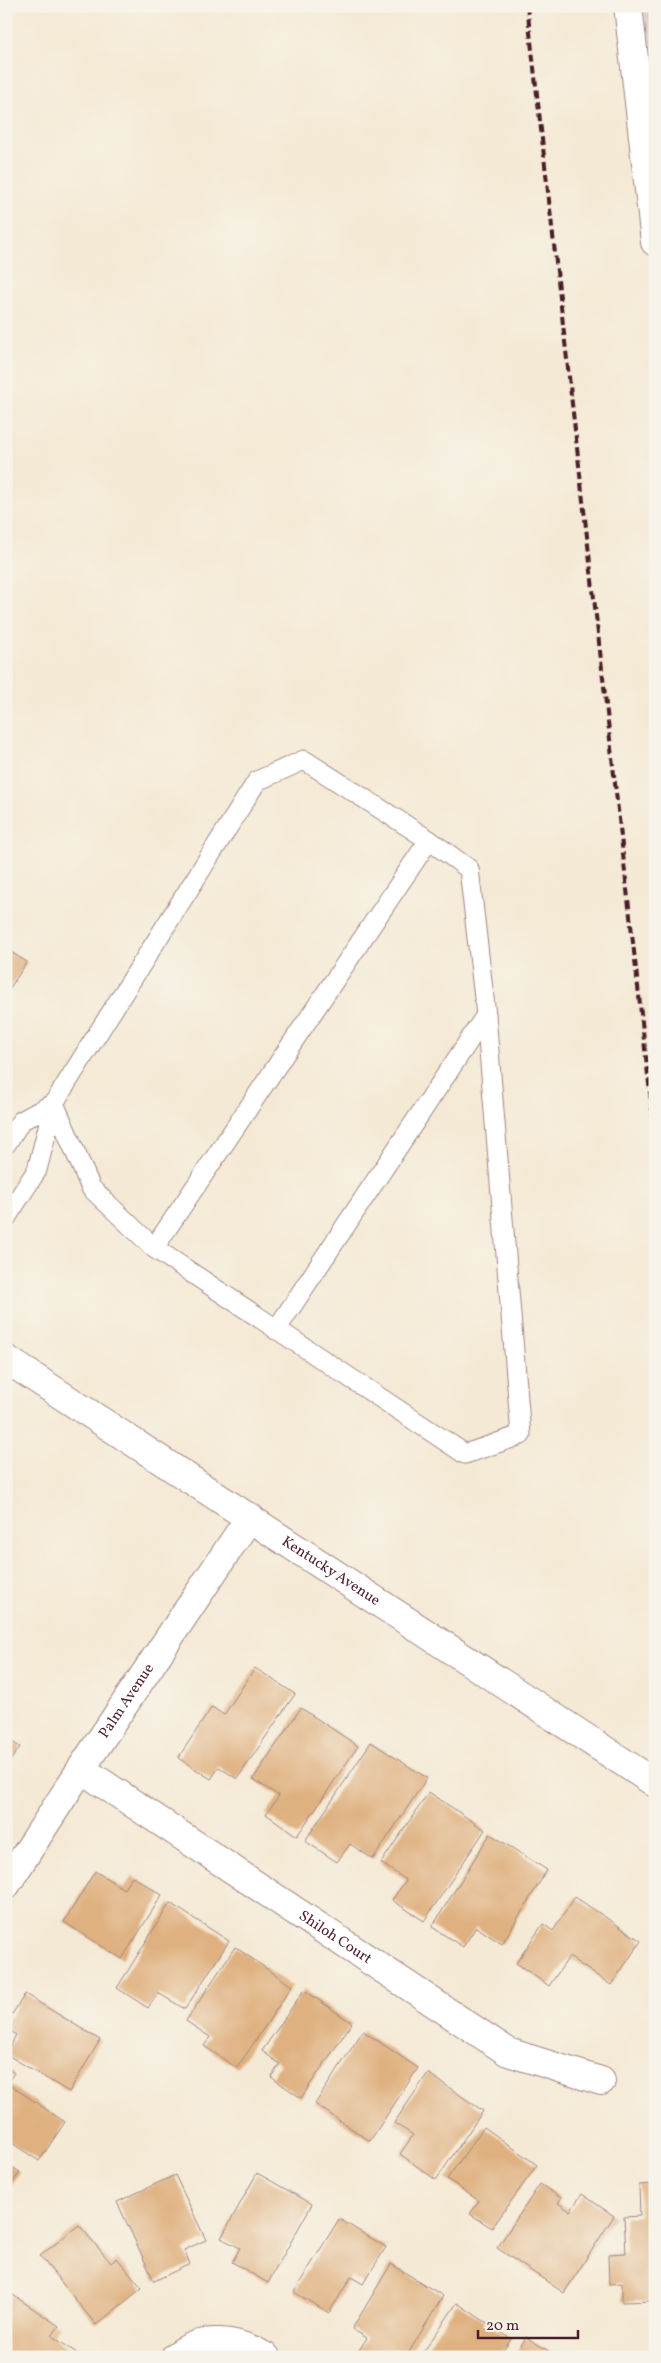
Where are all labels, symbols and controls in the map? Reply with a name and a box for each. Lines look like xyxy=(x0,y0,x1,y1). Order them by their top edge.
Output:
street label: Kentucky Avenue xyxy=(277,1531,384,1611)
street label: Palm Avenue xyxy=(94,1659,159,1743)
street label: Shiloh Court xyxy=(294,1906,376,1969)
scale bar xyxy=(478,2308,578,2340)
text: 20 m xyxy=(486,2316,519,2337)

